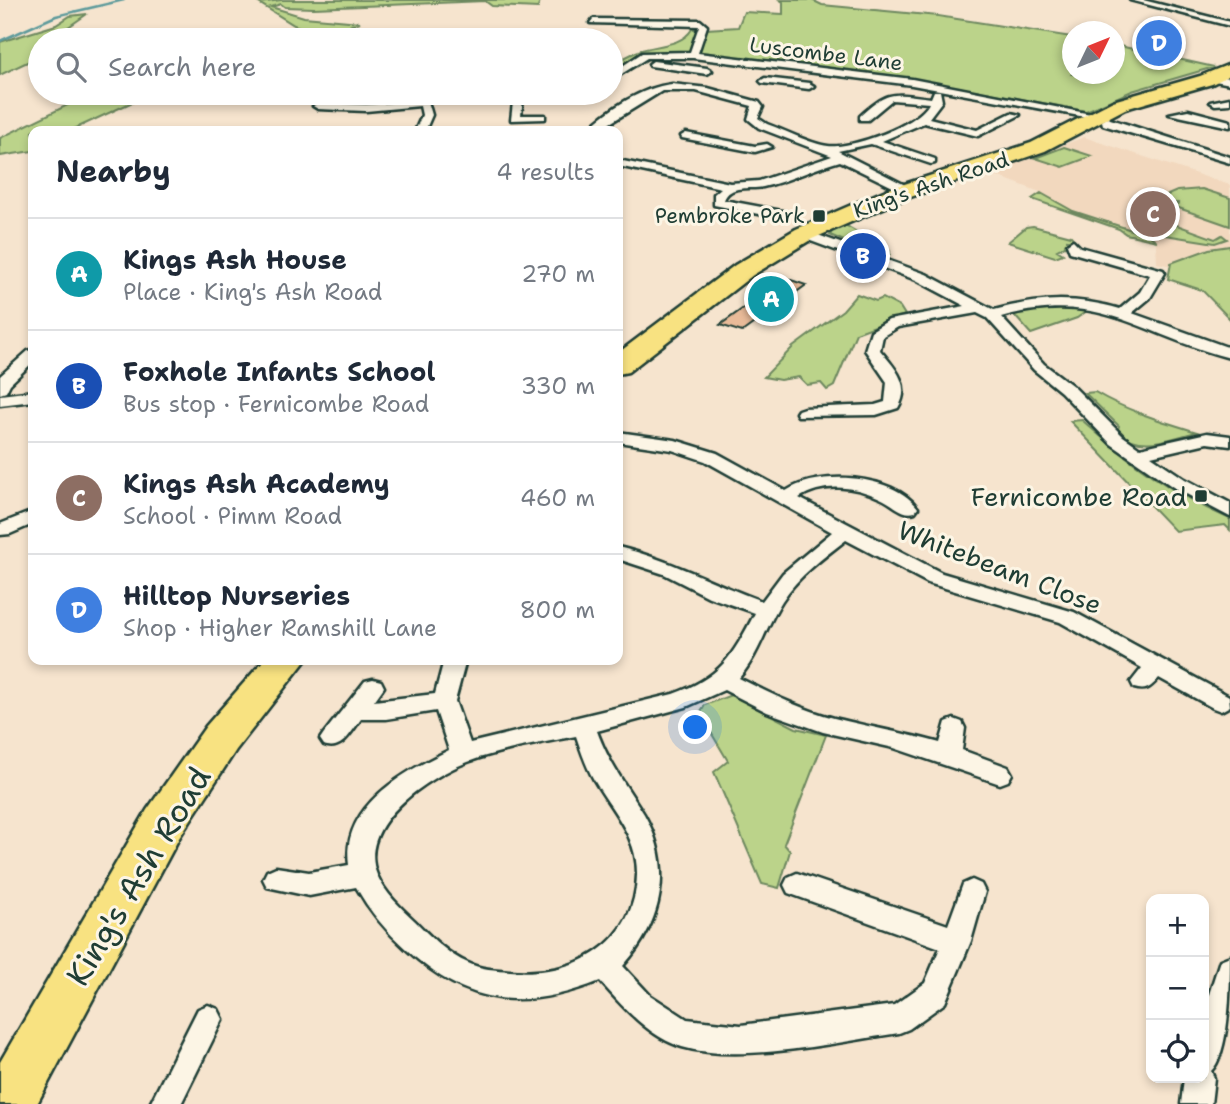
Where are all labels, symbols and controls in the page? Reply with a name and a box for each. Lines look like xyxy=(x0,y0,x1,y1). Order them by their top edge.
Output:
pin: D xyxy=(1136,17,1182,69)
north arrow xyxy=(1062,21,1125,84)
search box xyxy=(28,28,623,105)
street label: Luscombe Lane xyxy=(748,31,904,77)
icon: search xyxy=(52,48,90,86)
text: Search here xyxy=(108,49,257,84)
street label: King's Ash Road xyxy=(849,145,1013,225)
text: Nearby xyxy=(56,151,171,192)
text: 4 results xyxy=(496,157,595,187)
pin: C xyxy=(1130,188,1176,240)
place label: Pembroke Park xyxy=(655,202,805,230)
marker: Pembroke Park xyxy=(811,208,827,224)
pin: B xyxy=(840,230,886,282)
text: Kings Ash House xyxy=(123,242,347,277)
text: A xyxy=(70,259,88,289)
text: 270 m xyxy=(521,259,595,289)
pin: A xyxy=(748,273,794,325)
text: Place · King's Ash Road xyxy=(123,277,382,307)
text: Foxhole Infants School xyxy=(123,354,436,389)
text: B xyxy=(72,371,86,401)
text: 330 m xyxy=(521,371,595,401)
text: Bus stop · Fernicombe Road xyxy=(123,389,429,419)
text: Kings Ash Academy xyxy=(123,466,390,501)
place label: Fernicombe Road xyxy=(971,479,1187,514)
text: C xyxy=(72,483,86,513)
text: 460 m xyxy=(520,483,595,513)
marker: Fernicombe Road xyxy=(1193,488,1209,504)
text: School · Pimm Road xyxy=(123,501,342,531)
street label: Whitebeam Close xyxy=(893,512,1107,622)
text: Hilltop Nurseries xyxy=(123,578,350,613)
text: D xyxy=(71,595,87,625)
text: 800 m xyxy=(520,595,595,625)
text: Shop · Higher Ramshill Lane xyxy=(123,613,437,643)
your location xyxy=(678,710,712,744)
street label: King's Ash Road xyxy=(56,758,220,994)
map controls xyxy=(1146,894,1209,1083)
button: + xyxy=(1146,894,1209,957)
button: − xyxy=(1146,957,1209,1020)
button: locate xyxy=(1146,1020,1209,1083)

